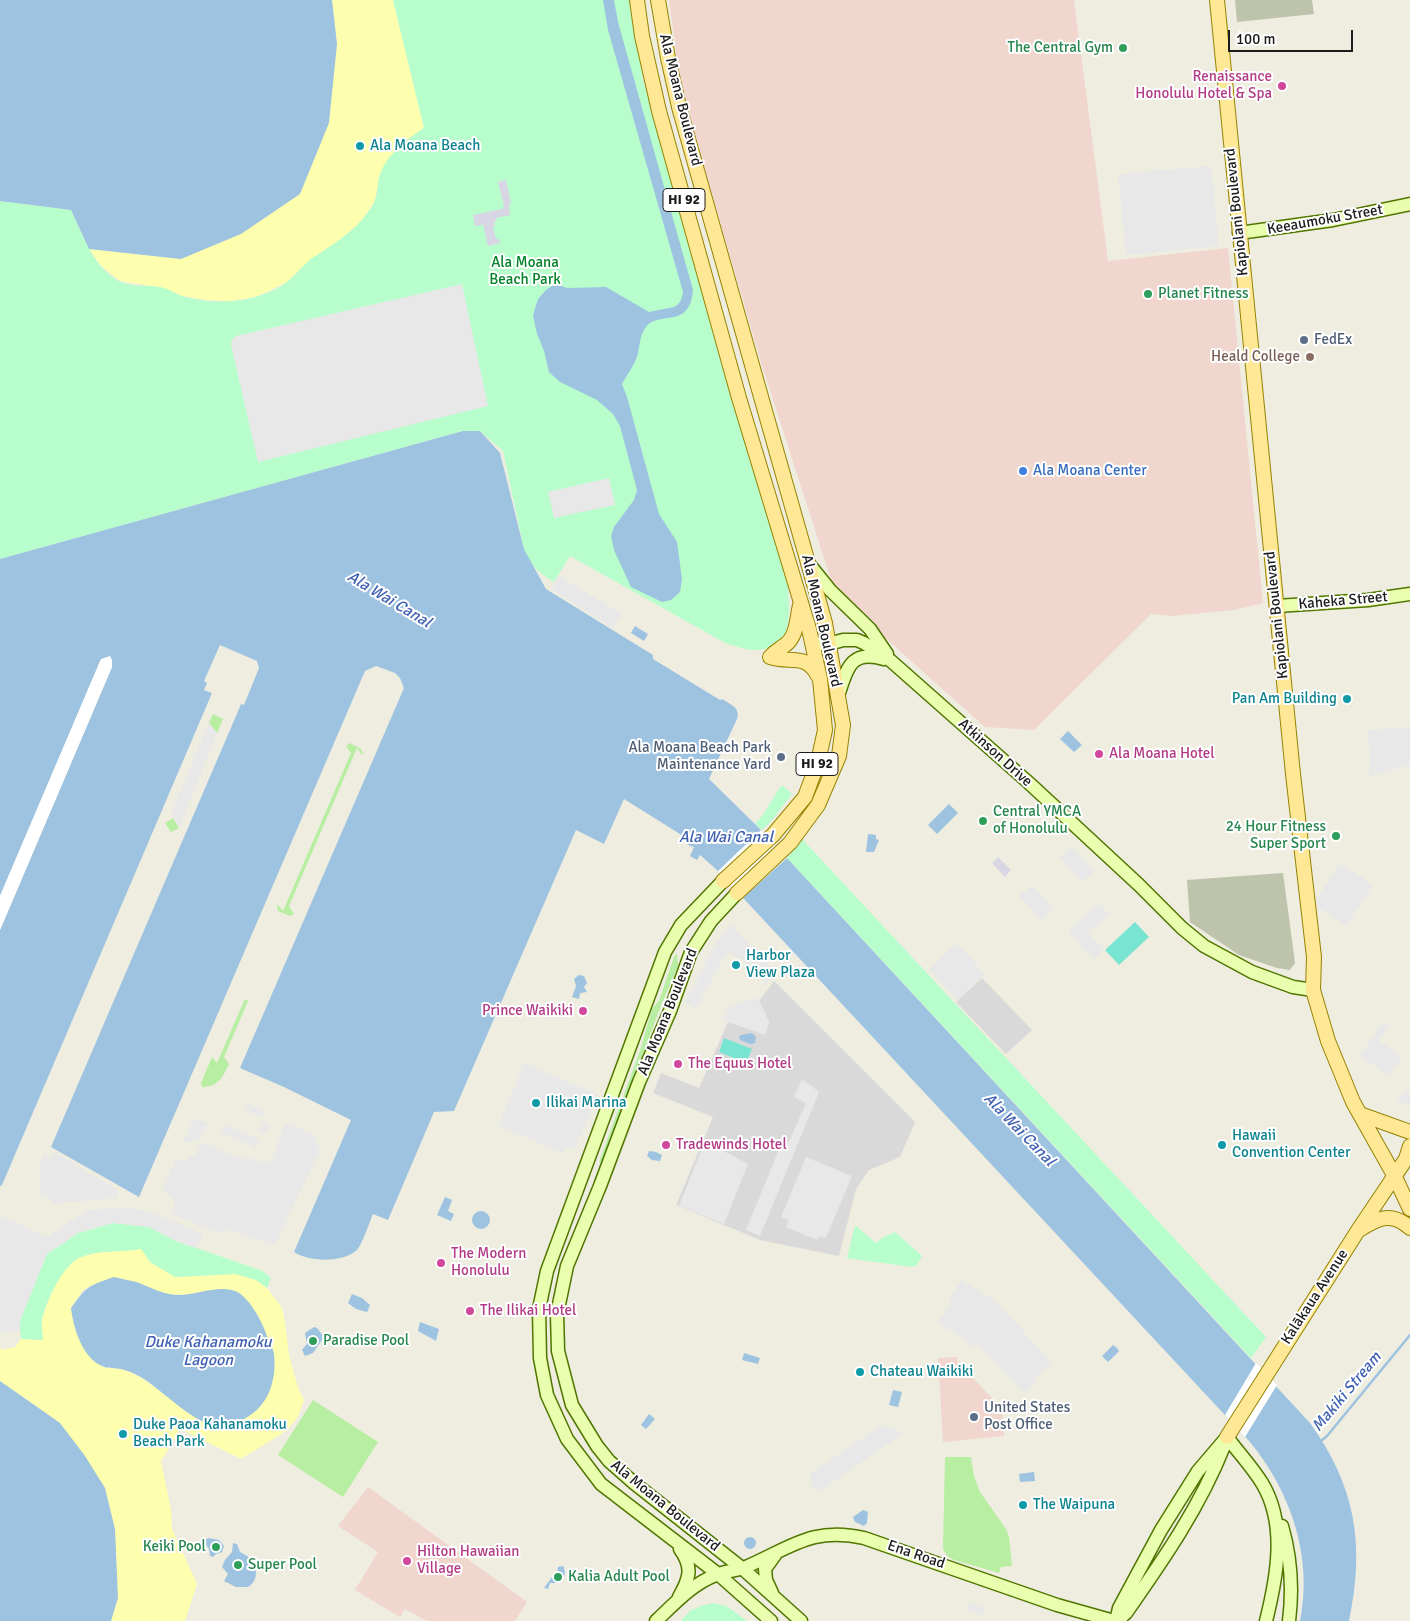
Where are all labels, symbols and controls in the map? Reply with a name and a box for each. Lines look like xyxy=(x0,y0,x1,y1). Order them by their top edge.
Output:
scale bar xyxy=(1230,20,1355,52)
text: 100 m xyxy=(1236,30,1276,48)
street label: Ala Moana Boulevard xyxy=(655,32,705,168)
place label: The Central Gym xyxy=(1008,39,1113,57)
marker: The Central Gym xyxy=(1117,42,1129,54)
place label: Renaissance Honolulu Hotel & Spa xyxy=(1135,68,1272,103)
marker: Renaissance Honolulu Hotel & Spa xyxy=(1276,80,1288,92)
place label: Ala Moana Beach xyxy=(370,137,480,155)
marker: Ala Moana Beach xyxy=(354,140,366,152)
street label: Kapiolani Boulevard xyxy=(1221,147,1253,277)
road number: HI 92 xyxy=(663,188,705,212)
street label: Keeaumoku Street xyxy=(1266,201,1384,239)
park label: Ala Moana Beach Park xyxy=(489,254,561,289)
place label: Planet Fitness xyxy=(1158,285,1249,303)
marker: Planet Fitness xyxy=(1142,288,1154,300)
place label: FedEx xyxy=(1314,331,1352,349)
marker: FedEx xyxy=(1298,334,1310,346)
place label: Heald College xyxy=(1211,348,1300,366)
marker: Heald College xyxy=(1304,351,1316,363)
place label: Ala Moana Center xyxy=(1033,462,1147,480)
marker: Ala Moana Center xyxy=(1017,465,1029,477)
street label: Kapiolani Boulevard xyxy=(1261,550,1293,680)
street label: Ala Moana Boulevard xyxy=(797,553,845,689)
water label: Ala Wai Canal xyxy=(344,568,434,632)
street label: Kaheka Street xyxy=(1298,588,1388,614)
place label: Pan Am Building xyxy=(1232,690,1337,708)
marker: Pan Am Building xyxy=(1341,693,1353,705)
street label: Atkinson Drive xyxy=(954,715,1036,791)
place label: Ala Moana Beach Park Maintenance Yard xyxy=(629,739,771,774)
place label: Ala Moana Hotel xyxy=(1109,745,1215,763)
marker: Ala Moana Hotel xyxy=(1093,748,1105,760)
marker: Ala Moana Beach Park Maintenance Yard xyxy=(775,751,787,763)
road number: HI 92 xyxy=(796,752,838,776)
place label: Central YMCA of Honolulu xyxy=(993,803,1081,838)
marker: Central YMCA of Honolulu xyxy=(977,815,989,827)
place label: 24 Hour Fitness Super Sport xyxy=(1226,818,1326,853)
water label: Ala Wai Canal xyxy=(679,828,773,848)
marker: 24 Hour Fitness Super Sport xyxy=(1330,830,1342,842)
street label: Ala Moana Boulevard xyxy=(634,946,702,1078)
place label: Harbor View Plaza xyxy=(746,947,815,982)
marker: Harbor View Plaza xyxy=(730,959,742,971)
place label: Prince Waikiki xyxy=(482,1002,573,1020)
marker: Prince Waikiki xyxy=(577,1005,589,1017)
place label: The Equus Hotel xyxy=(688,1055,792,1073)
marker: The Equus Hotel xyxy=(672,1058,684,1070)
water label: Ala Wai Canal xyxy=(979,1089,1059,1171)
place label: Ilikai Marina xyxy=(546,1094,627,1112)
marker: Ilikai Marina xyxy=(530,1097,542,1109)
place label: Hawaii Convention Center xyxy=(1232,1127,1351,1162)
place label: Tradewinds Hotel xyxy=(676,1136,787,1154)
marker: Tradewinds Hotel xyxy=(660,1139,672,1151)
marker: Hawaii Convention Center xyxy=(1216,1139,1228,1151)
place label: The Modern Honolulu xyxy=(451,1245,526,1280)
street label: Kalākaua Avenue xyxy=(1278,1246,1352,1348)
marker: The Modern Honolulu xyxy=(435,1257,447,1269)
place label: The Ilikai Hotel xyxy=(480,1302,576,1320)
marker: The Ilikai Hotel xyxy=(464,1305,476,1317)
place label: Paradise Pool xyxy=(323,1332,409,1350)
water label: Duke Kahanamoku Lagoon xyxy=(144,1333,272,1371)
marker: Paradise Pool xyxy=(307,1335,319,1347)
water label: Makiki Stream xyxy=(1308,1348,1386,1436)
place label: Chateau Waikiki xyxy=(870,1363,973,1381)
marker: Chateau Waikiki xyxy=(854,1366,866,1378)
place label: United States Post Office xyxy=(984,1399,1070,1434)
marker: United States Post Office xyxy=(968,1411,980,1423)
place label: Duke Paoa Kahanamoku Beach Park xyxy=(133,1416,287,1451)
marker: Duke Paoa Kahanamoku Beach Park xyxy=(117,1428,129,1440)
street label: Ala Moana Boulevard xyxy=(607,1456,723,1556)
place label: The Waipuna xyxy=(1033,1496,1115,1514)
marker: The Waipuna xyxy=(1017,1499,1029,1511)
street label: Ena Road xyxy=(885,1537,947,1573)
place label: Keiki Pool xyxy=(143,1538,206,1556)
marker: Keiki Pool xyxy=(210,1541,222,1553)
place label: Hilton Hawaiian Village xyxy=(417,1543,520,1578)
marker: Hilton Hawaiian Village xyxy=(401,1555,413,1567)
place label: Super Pool xyxy=(248,1556,317,1574)
marker: Super Pool xyxy=(232,1559,244,1571)
place label: Kalia Adult Pool xyxy=(568,1568,670,1586)
marker: Kalia Adult Pool xyxy=(552,1571,564,1583)

